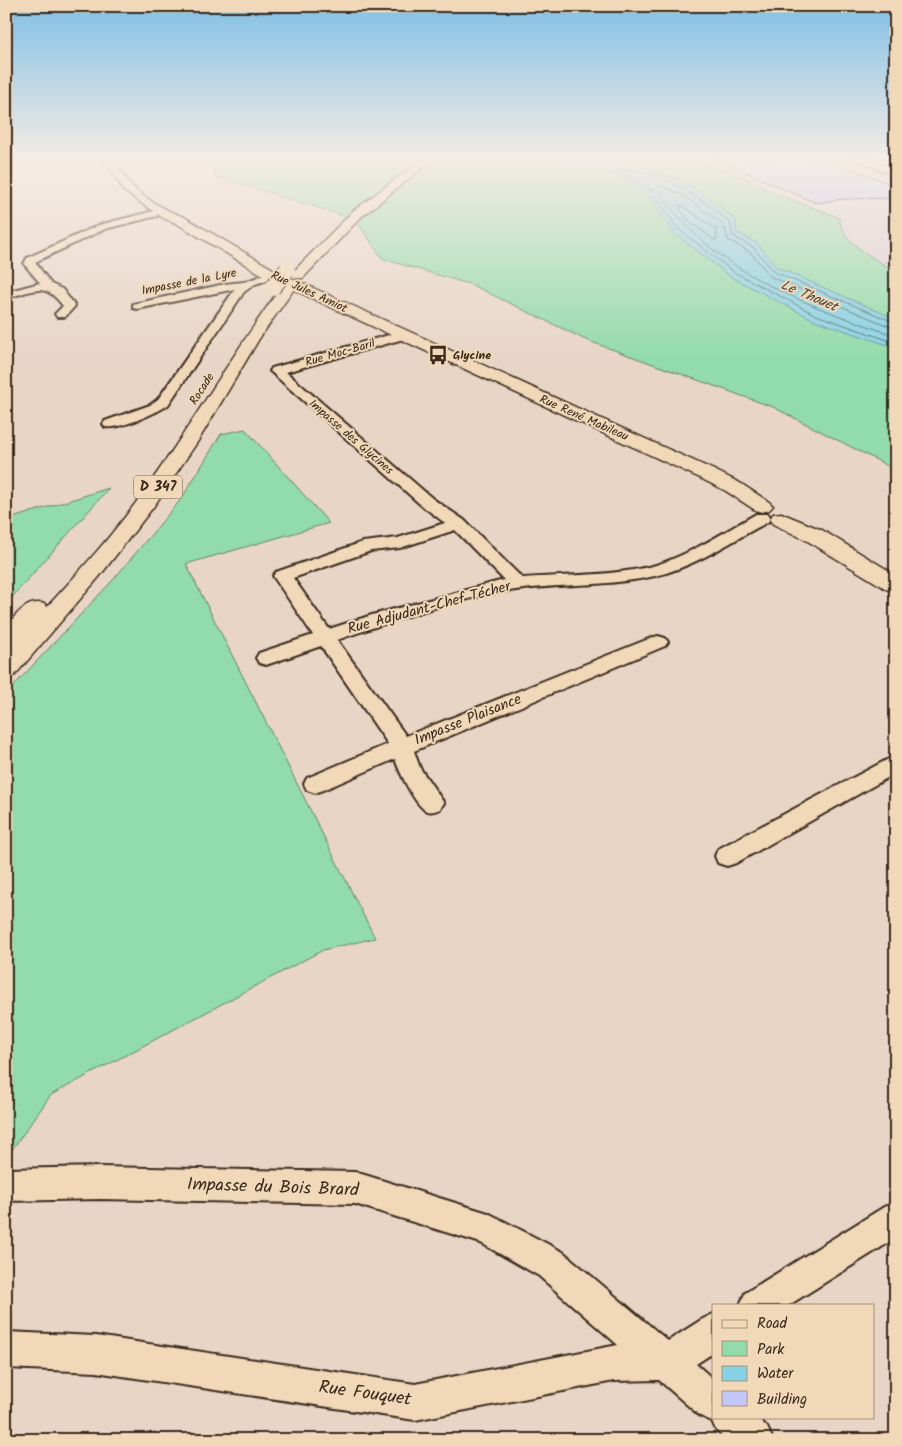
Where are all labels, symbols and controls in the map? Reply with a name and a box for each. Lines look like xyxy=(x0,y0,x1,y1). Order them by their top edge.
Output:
street label: Impasse de la Lyre xyxy=(140,263,239,301)
street label: Rue Jules Amiot xyxy=(268,266,351,318)
water label: Le Thouet xyxy=(777,274,843,319)
street label: Rue Moc-Baril xyxy=(303,334,377,372)
bus stop icon: Glycine xyxy=(427,344,449,366)
place label: Glycine xyxy=(453,346,491,365)
street label: Rocade xyxy=(185,369,220,409)
street label: Rue René Mabileau xyxy=(536,390,632,446)
street label: Impasse des Glycines xyxy=(304,395,398,479)
road number: D 347 xyxy=(134,476,182,498)
street label: Rue Adjudant-Chef Técher xyxy=(345,574,514,641)
street label: Impasse Plaisance xyxy=(411,688,525,752)
street label: Impasse du Bois Brard xyxy=(187,1171,361,1206)
legend xyxy=(712,1304,874,1418)
text: Road xyxy=(757,1312,788,1336)
text: Park xyxy=(757,1338,785,1362)
text: Water xyxy=(757,1362,794,1386)
street label: Rue Fouquet xyxy=(317,1373,414,1415)
text: Building xyxy=(757,1388,807,1412)

